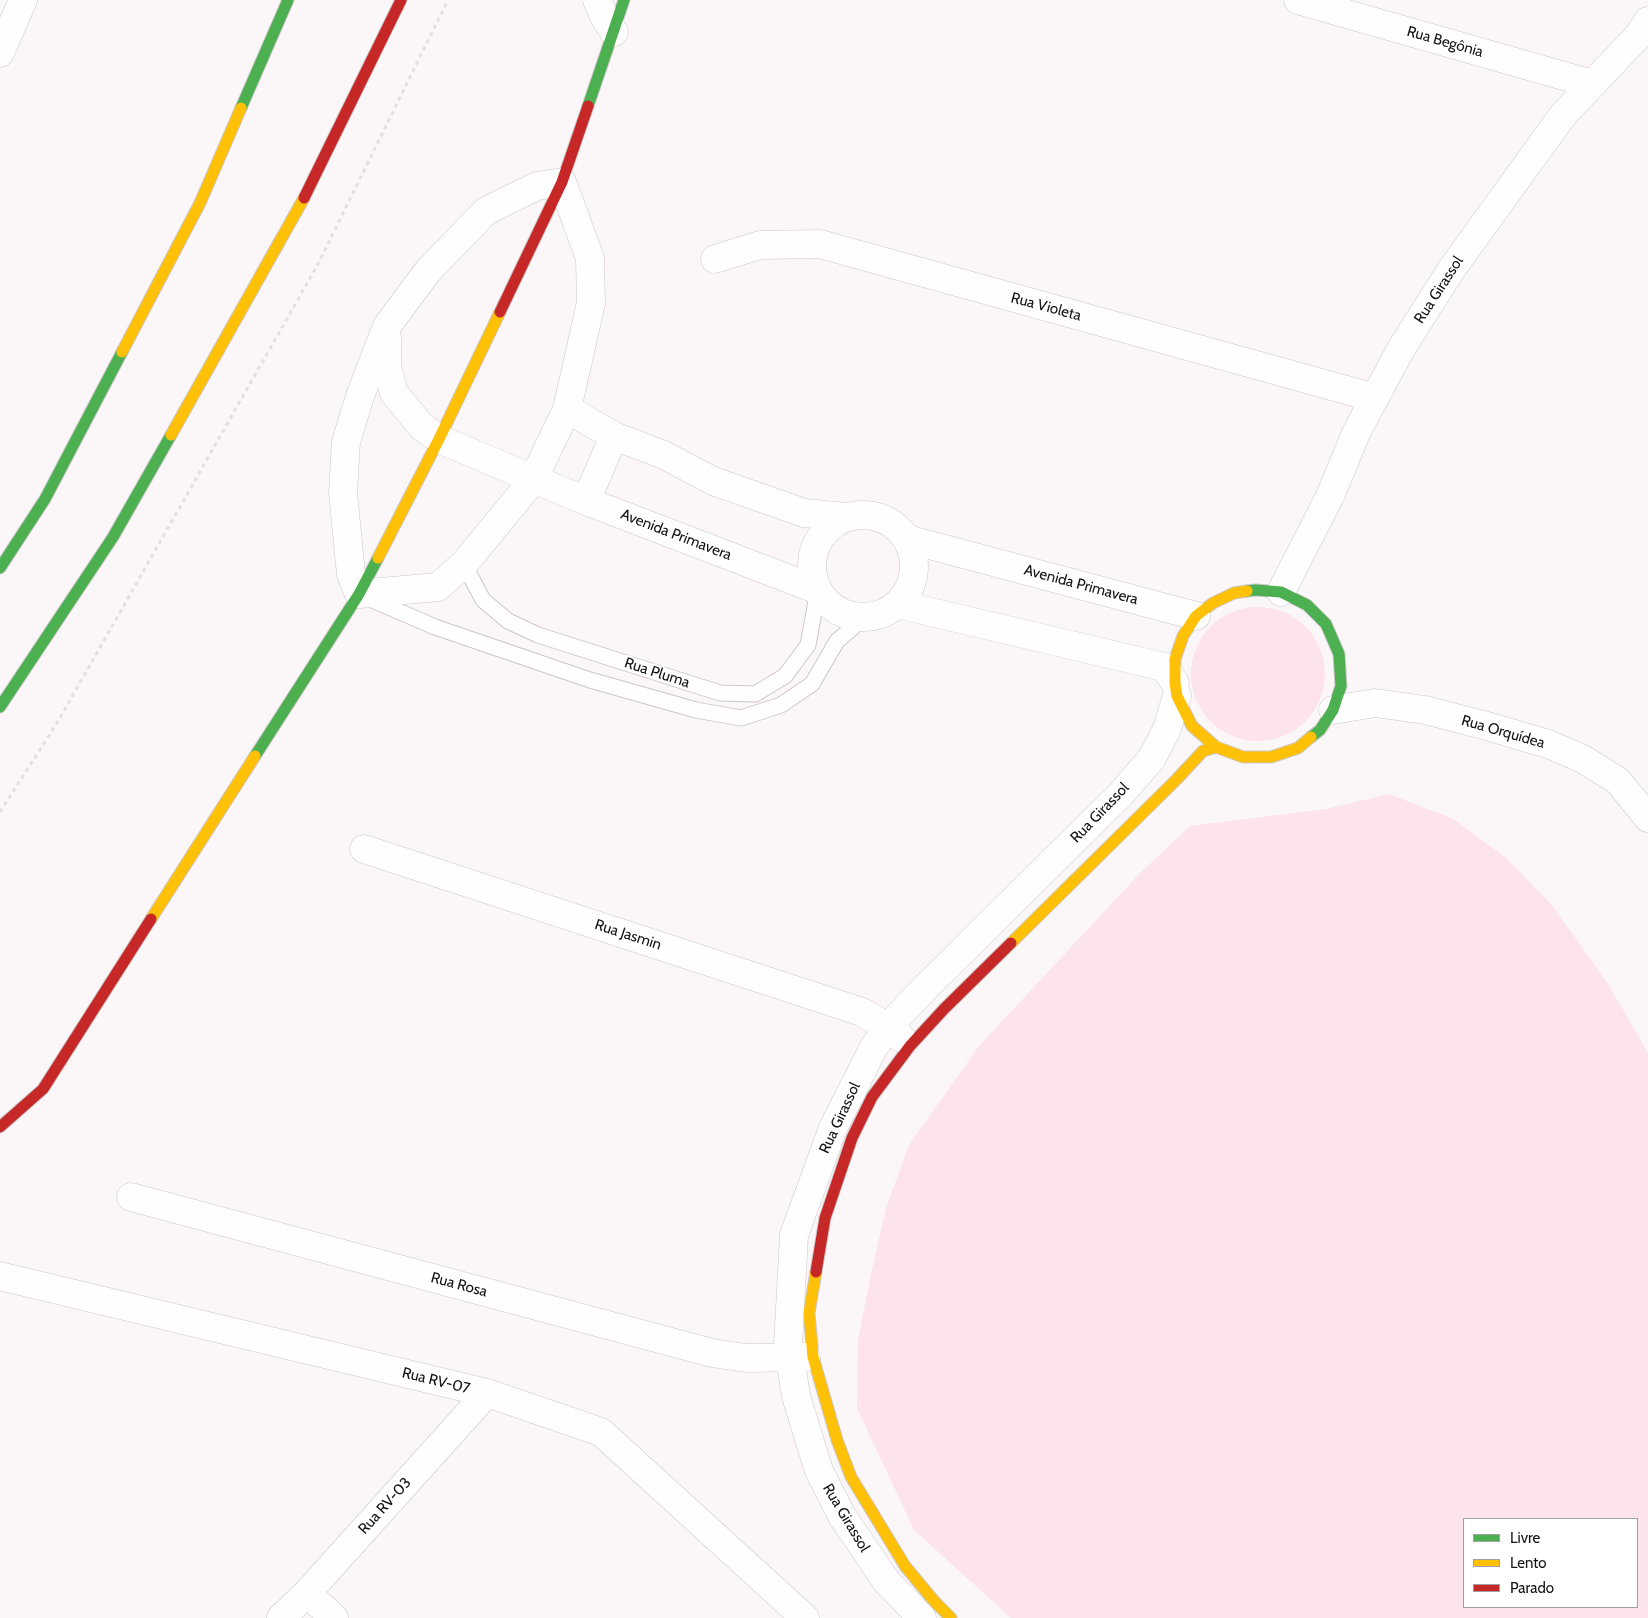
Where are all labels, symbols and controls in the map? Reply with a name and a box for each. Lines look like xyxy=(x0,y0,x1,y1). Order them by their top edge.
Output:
street label: Rua Begônia xyxy=(1405,23,1485,61)
street label: Rua Girassol xyxy=(1411,253,1467,327)
street label: Rua Violeta xyxy=(1009,289,1083,325)
street label: Avenida Primavera xyxy=(618,506,734,564)
street label: Avenida Primavera xyxy=(1022,561,1140,609)
street label: Rua Pluma xyxy=(622,654,692,692)
street label: Rua Orquídea xyxy=(1459,712,1547,752)
street label: Rua Girassol xyxy=(1067,779,1133,847)
street label: Rua Jasmin xyxy=(592,916,664,954)
street label: Rua Girassol xyxy=(816,1080,864,1156)
street label: Rua Rosa xyxy=(429,1269,489,1301)
street label: Rua RV-07 xyxy=(400,1364,472,1398)
street label: Rua RV-03 xyxy=(355,1474,415,1538)
street label: Rua Girassol xyxy=(819,1481,873,1555)
legend xyxy=(1463,1518,1638,1608)
text: Livre xyxy=(1510,1529,1540,1547)
text: Lento xyxy=(1510,1554,1547,1572)
text: Parado xyxy=(1510,1579,1554,1597)

